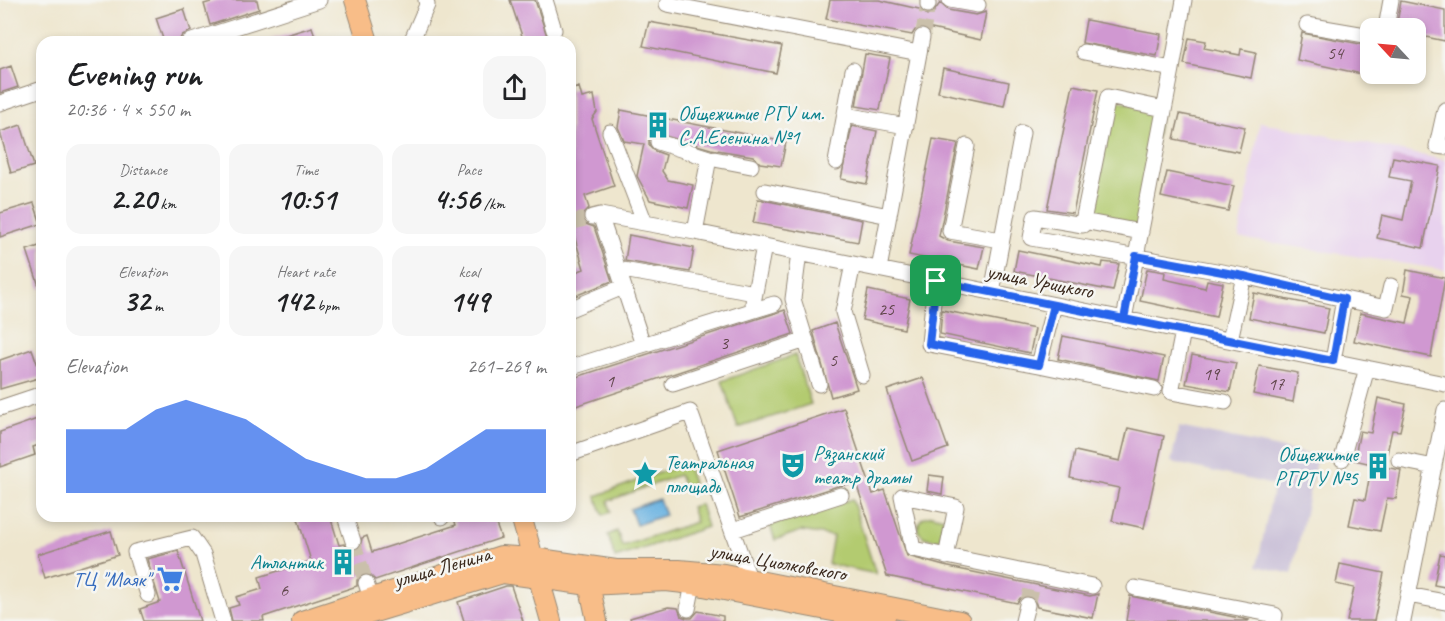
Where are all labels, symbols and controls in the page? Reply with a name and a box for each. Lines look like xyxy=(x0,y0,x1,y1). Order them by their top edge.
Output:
north arrow xyxy=(1360,18,1426,84)
map controls xyxy=(1360,18,1426,84)
house number: 54 xyxy=(1327,42,1345,64)
text: Evening run xyxy=(66,53,201,95)
button: share xyxy=(483,56,546,119)
text: 20:36 · 4 × 550 m xyxy=(66,97,190,122)
place label: Общежитие РГУ им. С.А.Есенина №1 xyxy=(678,100,825,150)
building icon: Общежитие РГУ им. С.А.Есенина №1 xyxy=(643,110,673,140)
text: Distance xyxy=(119,160,167,180)
text: Time xyxy=(294,160,318,180)
text: Pace xyxy=(457,160,481,180)
text: 2.20 xyxy=(110,180,156,218)
text: 10:51 xyxy=(276,180,336,218)
text: 4:56 xyxy=(433,180,480,218)
text: km xyxy=(156,194,176,214)
text: /km xyxy=(480,194,505,214)
pin xyxy=(910,255,961,306)
street label: улица Урицкого xyxy=(983,258,1097,304)
text: Elevation xyxy=(118,262,168,282)
text: Heart rate xyxy=(277,262,335,282)
text: kcal xyxy=(458,262,480,282)
icon: arrive xyxy=(919,264,952,297)
text: 32 xyxy=(123,282,150,320)
text: 142 xyxy=(273,282,313,320)
text: 149 xyxy=(449,282,489,320)
text: m xyxy=(150,296,163,316)
text: bpm xyxy=(313,296,339,316)
house number: 25 xyxy=(878,298,895,320)
house number: 3 xyxy=(720,332,730,354)
house number: 5 xyxy=(829,349,838,371)
text: Elevation xyxy=(66,354,128,379)
text: 261–269 m xyxy=(467,354,546,379)
house number: 19 xyxy=(1203,363,1221,385)
house number: 1 xyxy=(606,370,615,392)
house number: 17 xyxy=(1268,373,1285,395)
place label: Рязанский театр драмы xyxy=(813,440,913,490)
place label: Общежитие РГРТУ №5 xyxy=(1275,441,1360,491)
place label: Театральная площадь xyxy=(665,449,754,499)
theatre icon: Рязанский театр драмы xyxy=(778,450,808,480)
building icon: Общежитие РГРТУ №5 xyxy=(1363,451,1393,481)
place icon: Театральная площадь xyxy=(630,459,660,489)
street label: улица Циолковского xyxy=(706,537,851,587)
street label: улица Ленина xyxy=(389,540,496,594)
building icon: Атлантик xyxy=(328,547,358,577)
place label: Атлантик xyxy=(250,549,325,575)
supermarket icon: ТЦ "Маяк" xyxy=(155,564,185,594)
place label: ТЦ "Маяк" xyxy=(73,566,154,592)
house number: 6 xyxy=(280,579,289,601)

